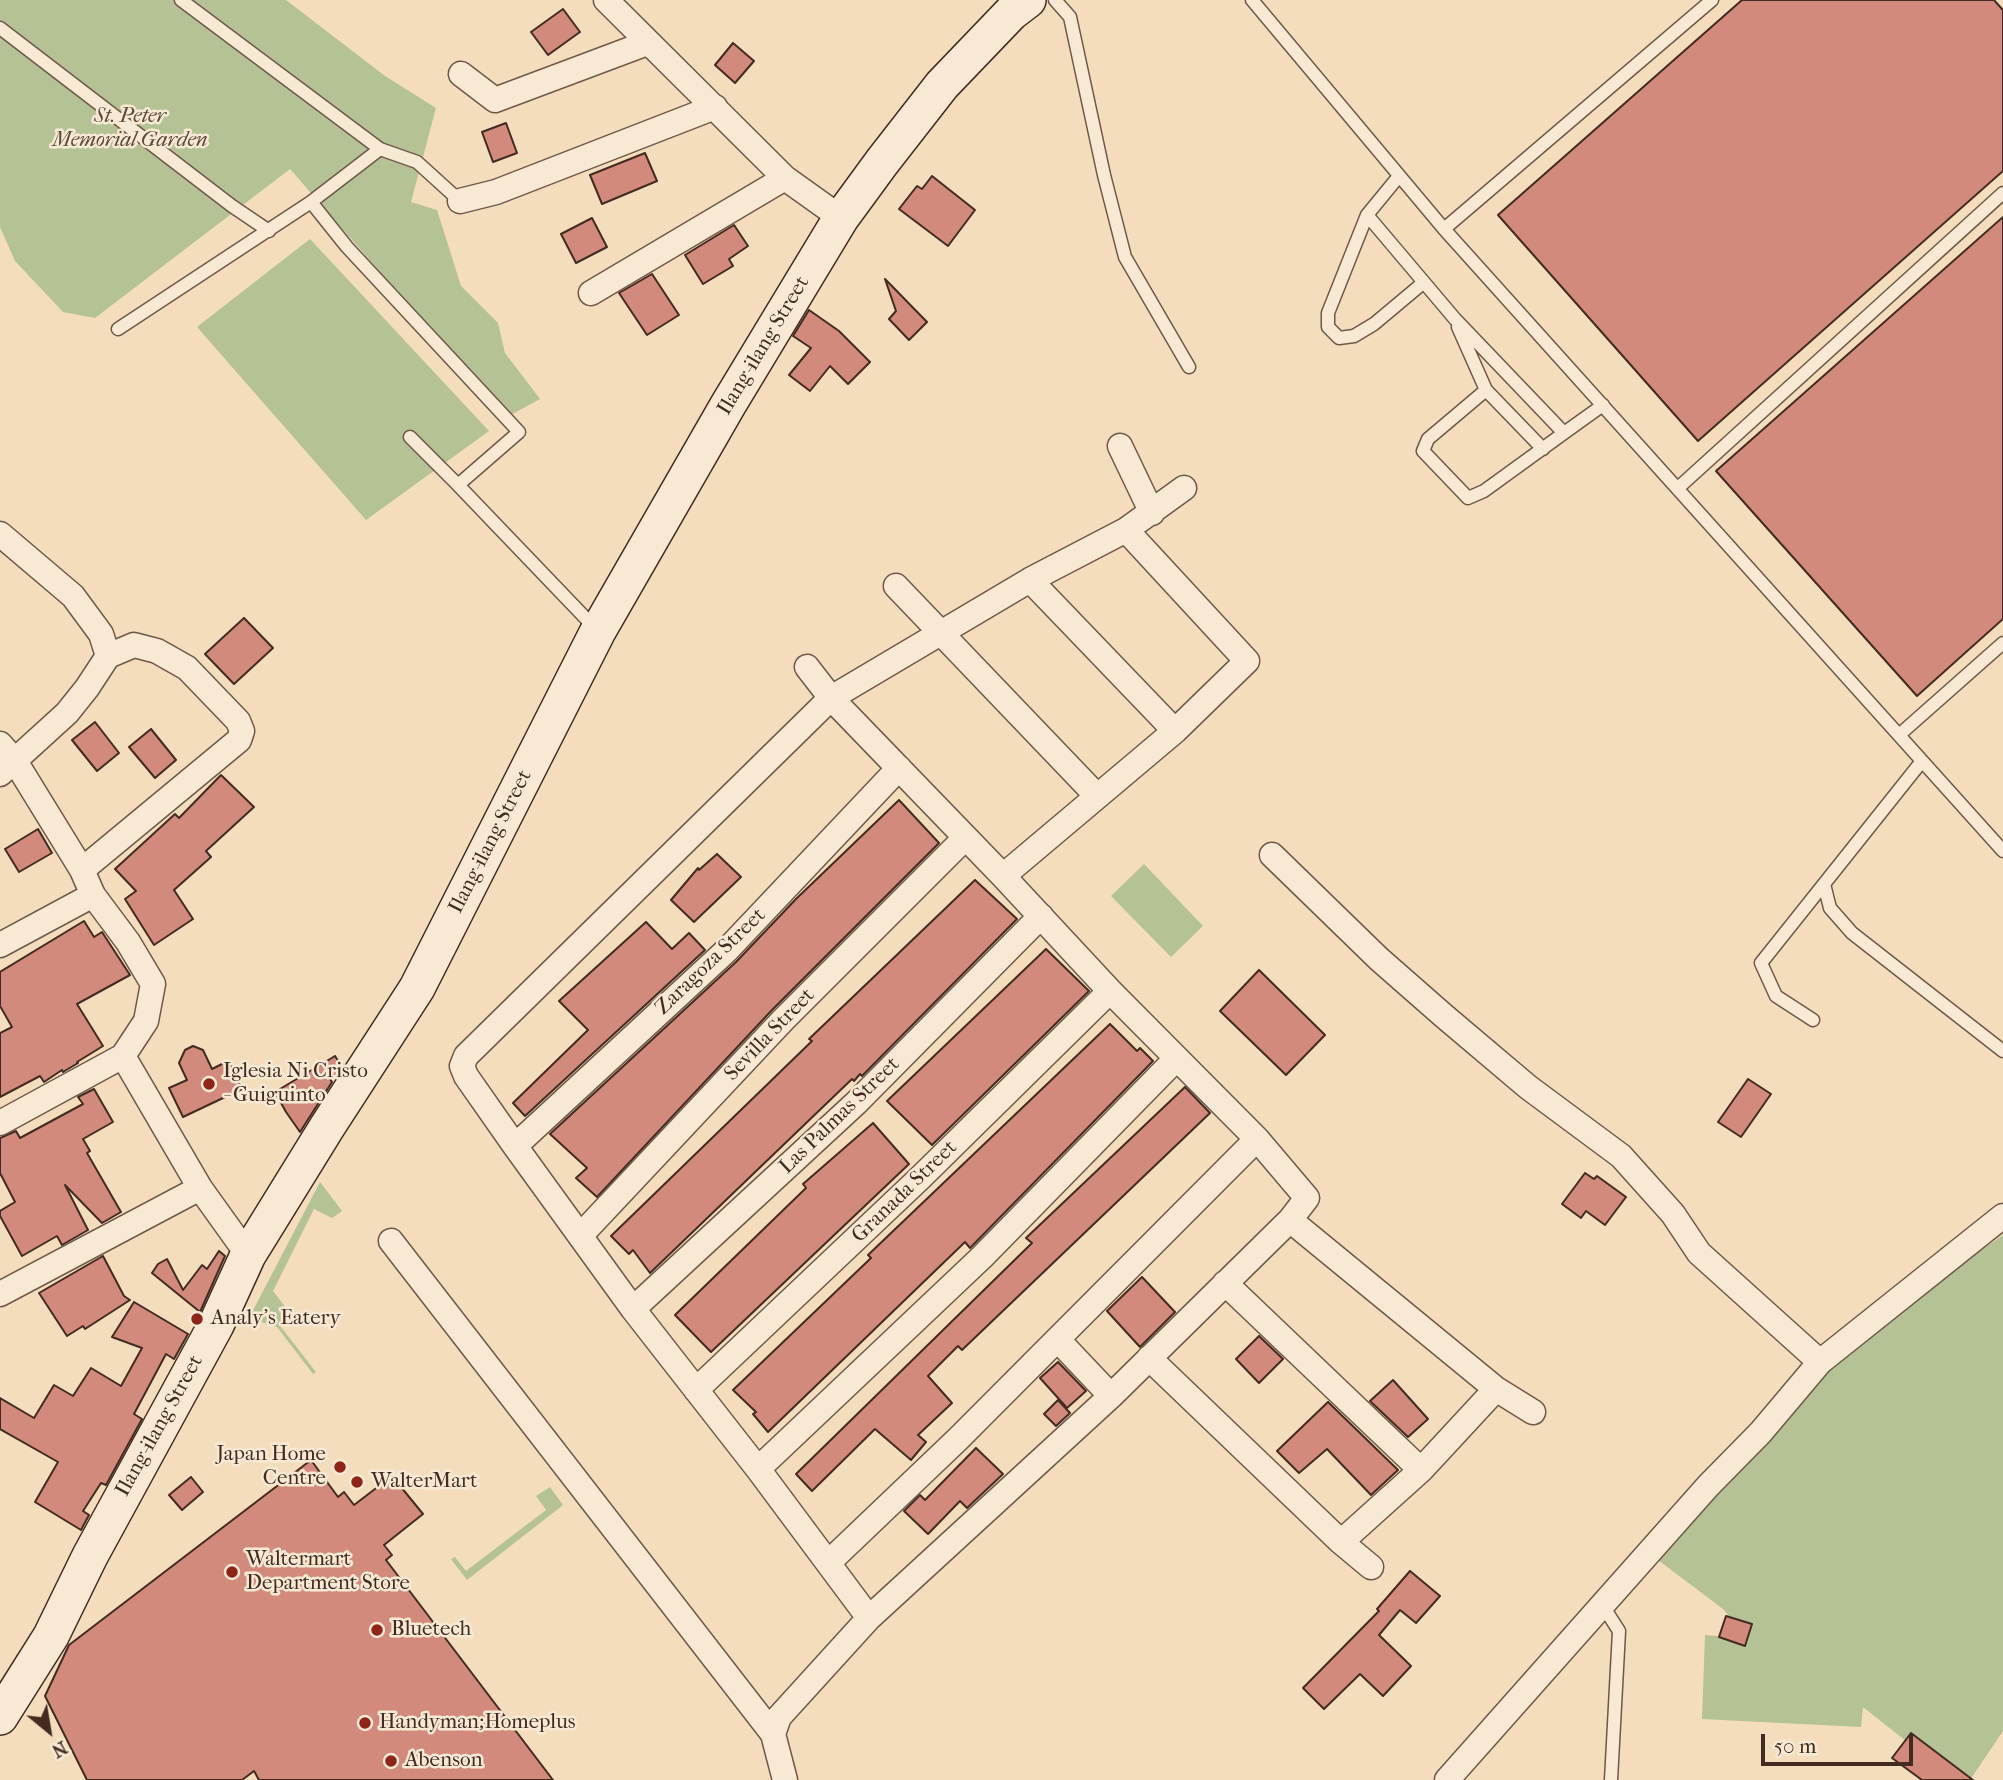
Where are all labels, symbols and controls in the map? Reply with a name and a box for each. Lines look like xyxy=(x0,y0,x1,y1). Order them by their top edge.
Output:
park label: St. Peter Memorial Garden xyxy=(52,104,208,154)
street label: Ilang-ilang Street xyxy=(713,272,815,420)
street label: Ilang-ilang Street xyxy=(444,766,538,918)
street label: Zaragoza Street xyxy=(651,903,771,1021)
street label: Sevilla Street xyxy=(720,983,820,1087)
street label: Las Palmas Street xyxy=(775,1052,905,1180)
place label: Iglesia Ni Cristo - Guiguinto xyxy=(223,1059,368,1109)
marker: Iglesia Ni Cristo - Guiguinto xyxy=(201,1076,217,1092)
street label: Granada Street xyxy=(847,1136,963,1248)
place label: Analy's Eatery xyxy=(211,1306,341,1332)
marker: Analy's Eatery xyxy=(189,1311,205,1327)
street label: Ilang-ilang Street xyxy=(111,1351,209,1501)
place label: Japan Home Centre xyxy=(216,1442,326,1492)
marker: Japan Home Centre xyxy=(332,1459,348,1475)
place label: WalterMart xyxy=(371,1469,477,1495)
marker: WalterMart xyxy=(349,1474,365,1490)
place label: Waltermart Department Store xyxy=(246,1547,410,1597)
marker: Waltermart Department Store xyxy=(224,1564,240,1580)
place label: Bluetech xyxy=(391,1617,471,1643)
marker: Bluetech xyxy=(369,1622,385,1638)
north arrow xyxy=(14,1696,84,1766)
place label: Handyman;Homeplus xyxy=(379,1710,576,1736)
marker: Handyman;Homeplus xyxy=(357,1715,373,1731)
scale bar xyxy=(1765,1720,1917,1764)
text: 50 m xyxy=(1774,1734,1817,1758)
text: N xyxy=(48,1736,71,1762)
place label: Abenson xyxy=(405,1748,483,1774)
marker: Abenson xyxy=(383,1753,399,1769)

